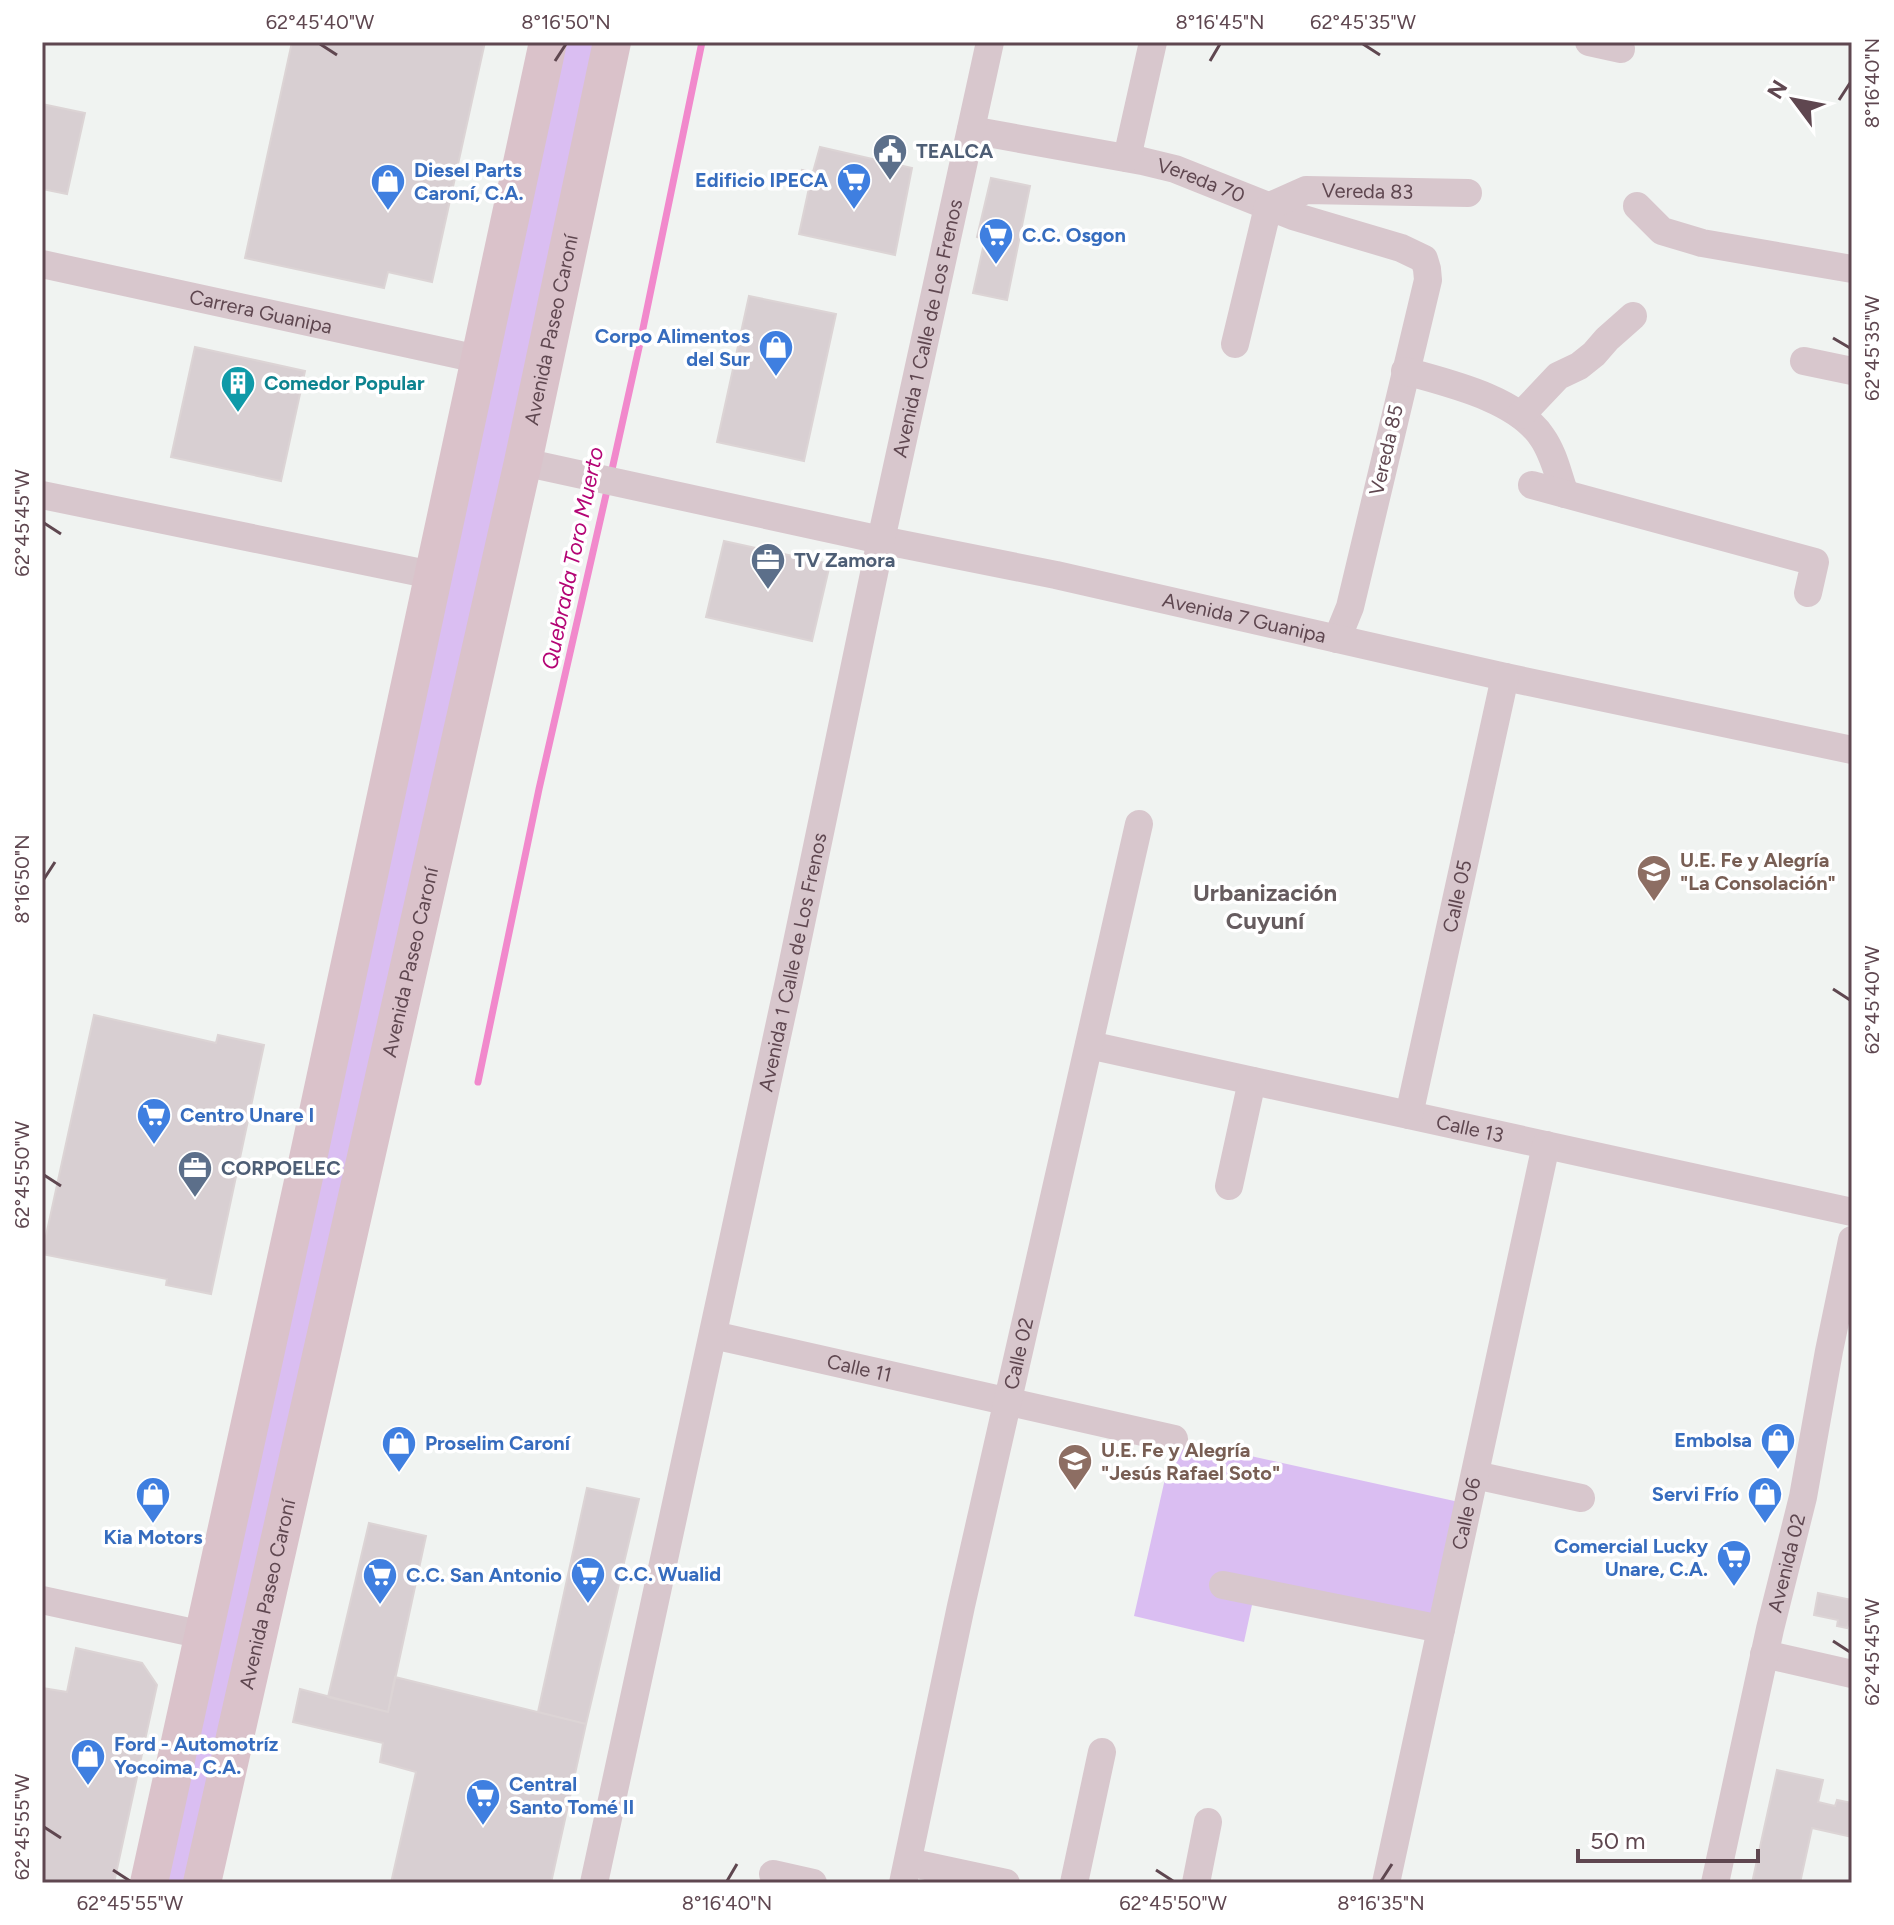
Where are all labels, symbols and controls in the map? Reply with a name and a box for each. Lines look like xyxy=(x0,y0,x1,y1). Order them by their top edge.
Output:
text: 62°45'40"W xyxy=(266,10,374,34)
text: 8°16'50"N xyxy=(521,10,611,34)
text: 8°16'45"N xyxy=(1175,10,1265,34)
text: 62°45'35"W xyxy=(1310,10,1416,34)
text: 8°16'40"N xyxy=(1860,38,1884,128)
north arrow xyxy=(1754,60,1834,140)
text: N xyxy=(1762,75,1793,104)
public building icon: TEALCA xyxy=(871,132,909,182)
place label: TEALCA xyxy=(916,139,994,163)
street label: Vereda 70 xyxy=(1155,153,1248,208)
place label: Diesel Parts Caroní, C.A. xyxy=(414,158,524,205)
supermarket icon: Edificio IPECA xyxy=(835,161,873,211)
shop icon: Diesel Parts Caroní, C.A. xyxy=(369,162,407,212)
place label: Edificio IPECA xyxy=(695,168,829,192)
street label: Vereda 83 xyxy=(1321,178,1414,204)
street label: Avenida 1 Calle de Los Frenos xyxy=(887,197,967,460)
supermarket icon: C.C. Osgon xyxy=(977,216,1015,266)
place label: C.C. Osgon xyxy=(1022,223,1126,247)
street label: Avenida Paseo Caroní xyxy=(519,231,583,427)
street label: Carrera Guanipa xyxy=(187,284,334,339)
text: 62°45'35"W xyxy=(1860,295,1884,401)
place label: Corpo Alimentos del Sur xyxy=(595,324,750,371)
shop icon: Corpo Alimentos del Sur xyxy=(757,328,795,378)
building icon: Comedor Popular xyxy=(219,364,257,414)
place label: Comedor Popular xyxy=(264,371,425,395)
street label: Vereda 85 xyxy=(1364,402,1408,498)
water label: Quebrada Toro Muerto xyxy=(536,444,609,672)
text: 62°45'45"W xyxy=(10,469,34,577)
office icon: TV Zamora xyxy=(749,541,787,591)
place label: TV Zamora xyxy=(794,548,895,572)
street label: Avenida 7 Guanipa xyxy=(1160,588,1329,648)
street label: Avenida 1 Calle de Los Frenos xyxy=(753,831,832,1094)
text: 8°16'50"N xyxy=(10,834,34,924)
place label: U.E. Fe y Alegría "La Consolación" xyxy=(1680,848,1836,895)
school or university icon: U.E. Fe y Alegría "La Consolación" xyxy=(1635,853,1673,903)
street label: Calle 05 xyxy=(1437,858,1477,935)
street label: Avenida Paseo Caroní xyxy=(377,863,443,1060)
district label: Urbanización Cuyuní xyxy=(1193,878,1337,935)
text: 62°45'40"W xyxy=(1860,946,1884,1054)
supermarket icon: Centro Unare I xyxy=(135,1096,173,1146)
place label: Centro Unare I xyxy=(180,1103,314,1127)
street label: Calle 13 xyxy=(1434,1109,1506,1147)
text: 62°45'50"W xyxy=(10,1121,34,1229)
office icon: CORPOELEC xyxy=(176,1149,214,1199)
place label: CORPOELEC xyxy=(221,1156,341,1180)
street label: Calle 02 xyxy=(999,1315,1038,1392)
street label: Calle 11 xyxy=(825,1349,894,1387)
shop icon: Embolsa xyxy=(1759,1421,1797,1471)
shop icon: Proselim Caroní xyxy=(380,1424,418,1474)
place label: Embolsa xyxy=(1674,1428,1752,1452)
place label: Proselim Caroní xyxy=(425,1431,572,1455)
place label: U.E. Fe y Alegría "Jesús Rafael Soto" xyxy=(1101,1438,1280,1485)
school or university icon: U.E. Fe y Alegría "Jesús Rafael Soto" xyxy=(1056,1442,1094,1492)
shop icon: Kia Motors xyxy=(134,1475,172,1525)
street label: Calle 06 xyxy=(1447,1475,1486,1552)
shop icon: Servi Frío xyxy=(1746,1475,1784,1525)
place label: Servi Frío xyxy=(1652,1482,1739,1506)
street label: Avenida Paseo Caroní xyxy=(234,1496,301,1692)
street label: Avenida 02 xyxy=(1763,1511,1810,1615)
place label: Kia Motors xyxy=(103,1525,203,1549)
place label: Comercial Lucky Unare, C.A. xyxy=(1554,1534,1708,1581)
supermarket icon: Comercial Lucky Unare, C.A. xyxy=(1715,1538,1753,1588)
supermarket icon: C.C. Wualid xyxy=(569,1555,607,1605)
supermarket icon: C.C. San Antonio xyxy=(361,1556,399,1606)
place label: C.C. Wualid xyxy=(614,1562,721,1586)
place label: C.C. San Antonio xyxy=(406,1563,562,1587)
text: 62°45'45"W xyxy=(1860,1598,1884,1706)
place label: Ford - Automotríz Yocoima, C.A. xyxy=(114,1732,278,1779)
shop icon: Ford - Automotríz Yocoima, C.A. xyxy=(69,1737,107,1787)
place label: Central Santo Tomé II xyxy=(509,1772,634,1819)
text: 62°45'55"W xyxy=(10,1774,34,1880)
supermarket icon: Central Santo Tomé II xyxy=(464,1777,502,1827)
scale bar xyxy=(1578,1813,1758,1863)
text: 50 m xyxy=(1590,1826,1646,1855)
text: 62°45'55"W xyxy=(77,1891,183,1915)
text: 8°16'40"N xyxy=(682,1891,772,1915)
text: 62°45'50"W xyxy=(1119,1891,1227,1915)
text: 8°16'35"N xyxy=(1337,1891,1425,1915)

